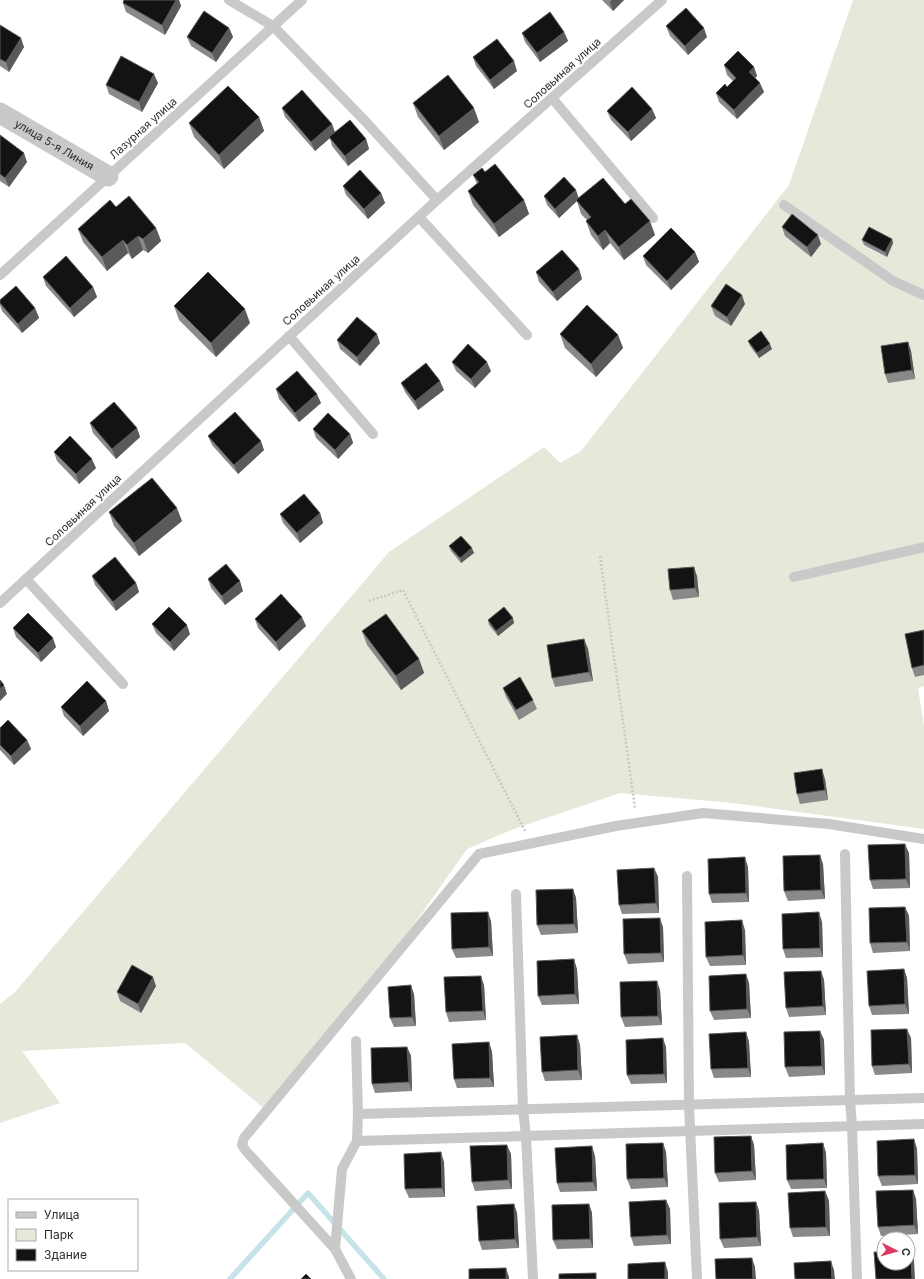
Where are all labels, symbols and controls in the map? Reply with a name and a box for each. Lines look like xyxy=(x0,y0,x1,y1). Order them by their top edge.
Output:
street label: Соловьиная улица xyxy=(520,34,604,112)
street label: Лазурная улица xyxy=(106,94,180,162)
street label: улица 5-я Линия xyxy=(12,116,96,173)
street label: Соловьиная улица xyxy=(279,251,363,329)
street label: Соловьиная улица xyxy=(42,471,124,549)
legend xyxy=(8,1199,138,1271)
text: Улица xyxy=(44,1207,79,1222)
text: Парк xyxy=(44,1227,74,1242)
north arrow xyxy=(876,1231,916,1271)
text: Здание xyxy=(44,1247,87,1262)
text: С xyxy=(899,1247,913,1257)

